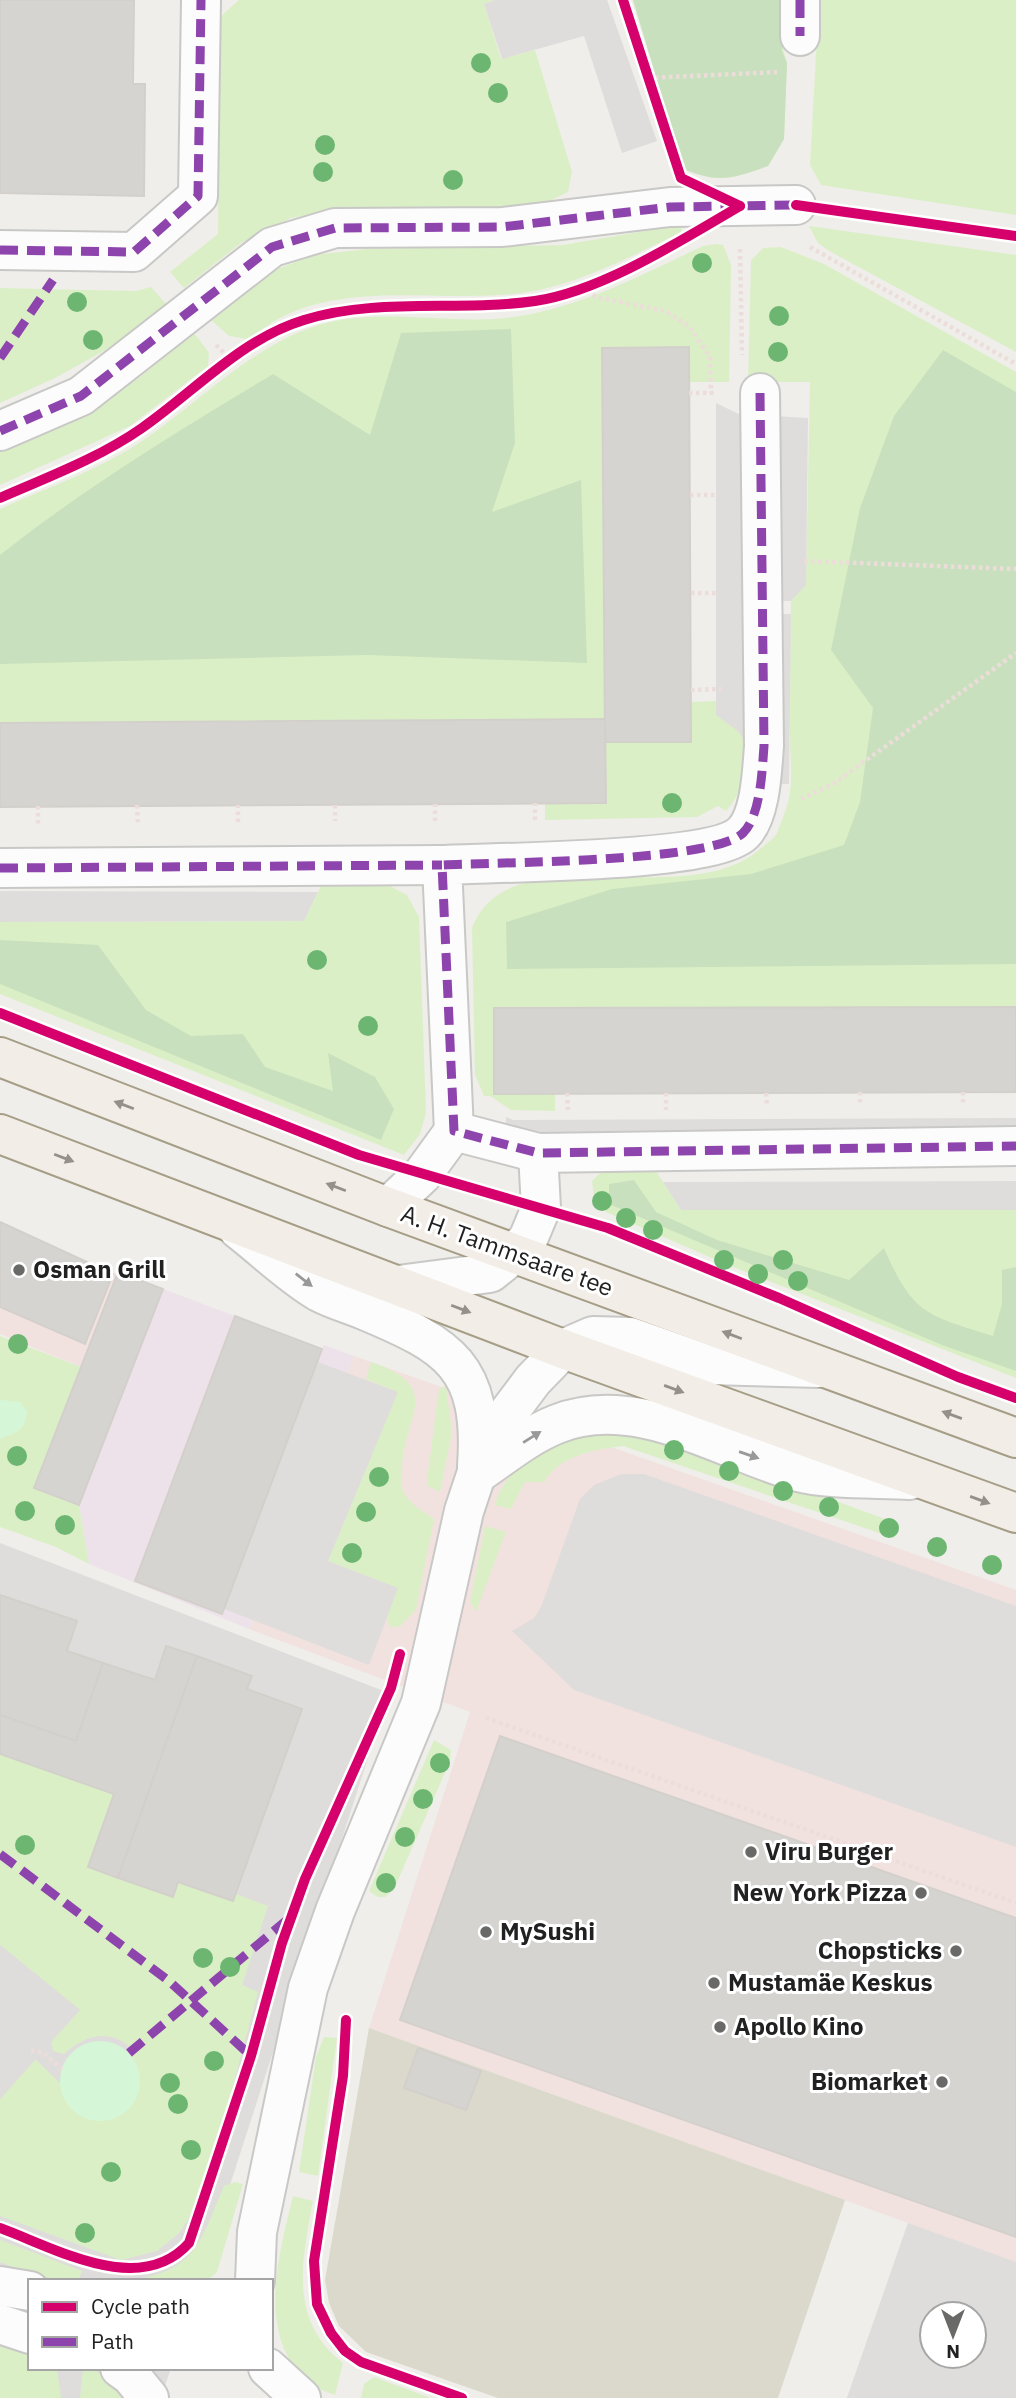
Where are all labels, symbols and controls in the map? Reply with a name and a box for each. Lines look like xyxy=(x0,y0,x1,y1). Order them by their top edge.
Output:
one-way arrow xyxy=(113,1099,134,1110)
one-way arrow xyxy=(53,1153,74,1164)
one-way arrow xyxy=(325,1181,346,1192)
street label: A. H. Tammsaare tee xyxy=(397,1197,618,1303)
place label: Osman Grill xyxy=(33,1253,165,1285)
marker: Osman Grill xyxy=(11,1262,27,1278)
one-way arrow xyxy=(294,1273,312,1288)
one-way arrow xyxy=(451,1304,472,1315)
one-way arrow xyxy=(721,1329,742,1340)
one-way arrow xyxy=(664,1384,685,1395)
one-way arrow xyxy=(941,1409,962,1420)
one-way arrow xyxy=(522,1430,542,1443)
one-way arrow xyxy=(738,1450,759,1461)
one-way arrow xyxy=(970,1495,991,1506)
place label: Viru Burger xyxy=(765,1835,893,1867)
marker: Viru Burger xyxy=(743,1844,759,1860)
place label: New York Pizza xyxy=(732,1876,907,1908)
marker: New York Pizza xyxy=(913,1885,929,1901)
place label: MySushi xyxy=(500,1915,595,1947)
marker: MySushi xyxy=(478,1924,494,1940)
place label: Chopsticks xyxy=(818,1934,942,1966)
marker: Chopsticks xyxy=(948,1943,964,1959)
place label: Mustamäe Keskus xyxy=(728,1966,933,1998)
marker: Mustamäe Keskus xyxy=(706,1975,722,1991)
place label: Apollo Kino xyxy=(734,2010,864,2042)
marker: Apollo Kino xyxy=(712,2019,728,2035)
place label: Biomarket xyxy=(811,2065,928,2097)
marker: Biomarket xyxy=(934,2074,950,2090)
legend xyxy=(28,2279,273,2370)
text: Cycle path xyxy=(91,2292,190,2320)
north arrow xyxy=(918,2300,988,2370)
text: Path xyxy=(91,2327,134,2355)
text: N xyxy=(946,2340,960,2364)

